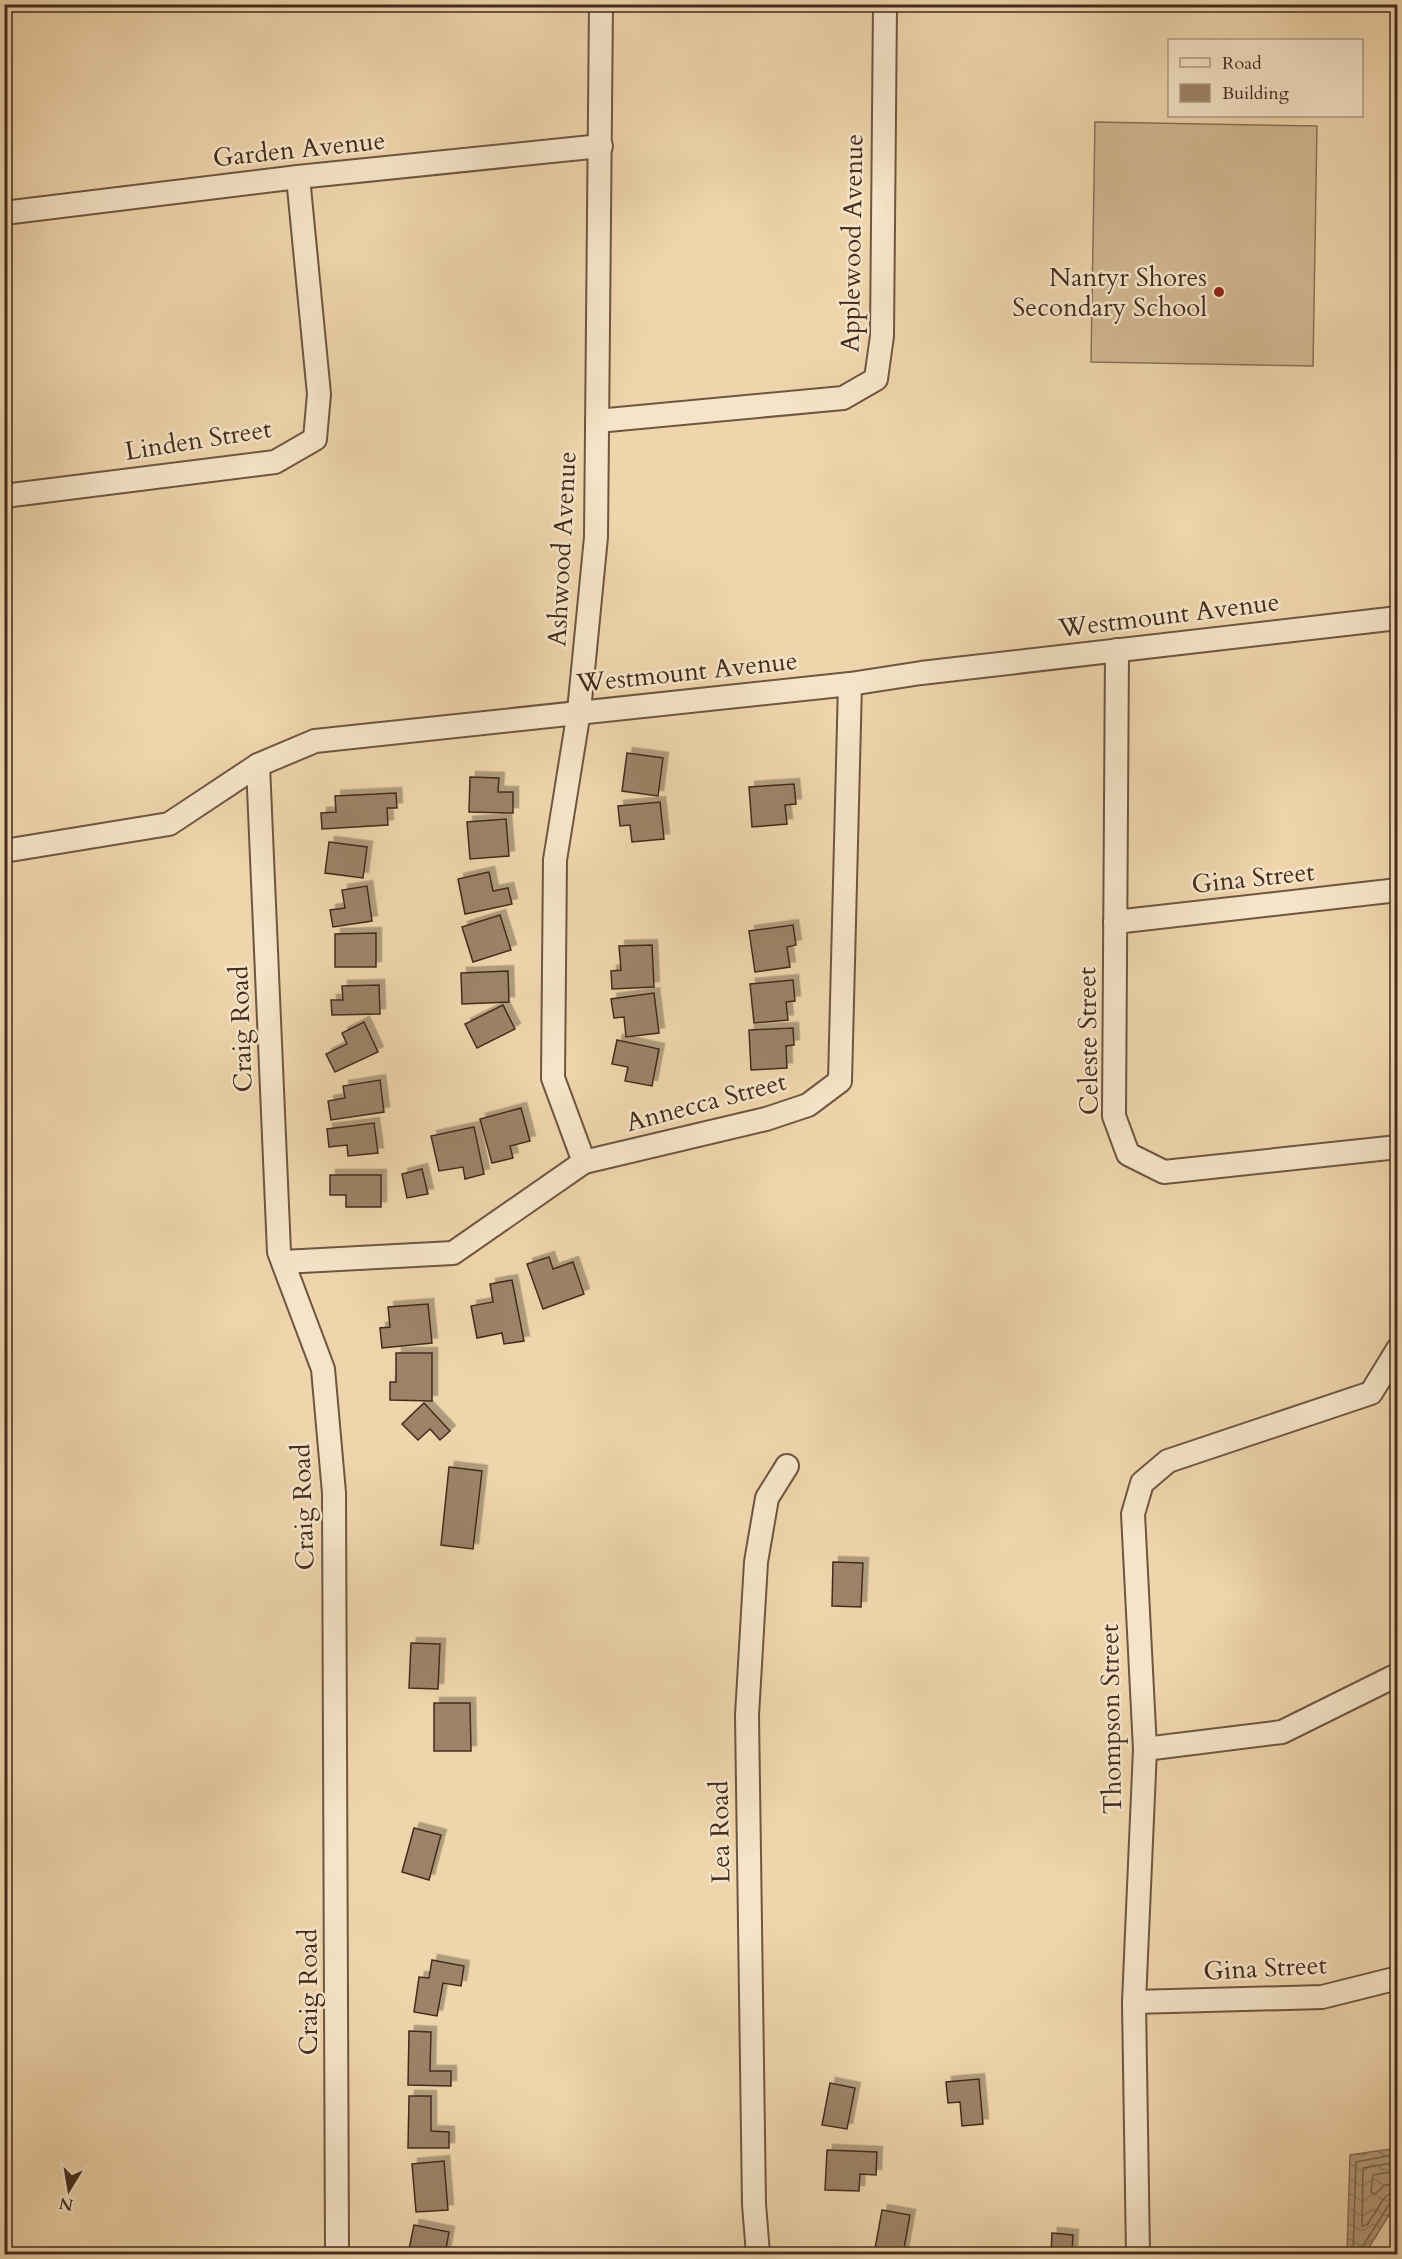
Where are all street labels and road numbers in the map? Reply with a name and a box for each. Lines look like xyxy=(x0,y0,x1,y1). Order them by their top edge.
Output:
street label: Garden Avenue xyxy=(211,123,387,175)
street label: Applewood Avenue xyxy=(833,133,871,353)
street label: Linden Street xyxy=(122,411,274,469)
street label: Ashwood Avenue xyxy=(539,450,585,648)
street label: Westmount Avenue xyxy=(1056,584,1281,646)
street label: Westmount Avenue xyxy=(574,643,799,701)
street label: Gina Street xyxy=(1190,854,1316,902)
street label: Craig Road xyxy=(221,965,261,1093)
street label: Celeste Street xyxy=(1069,967,1107,1115)
street label: Annecca Street xyxy=(622,1064,790,1140)
street label: Craig Road xyxy=(283,1443,323,1571)
street label: Thompson Street xyxy=(1092,1624,1130,1814)
street label: Lea Road xyxy=(702,1780,738,1884)
street label: Craig Road xyxy=(291,1929,326,2055)
street label: Gina Street xyxy=(1202,1947,1328,1989)

